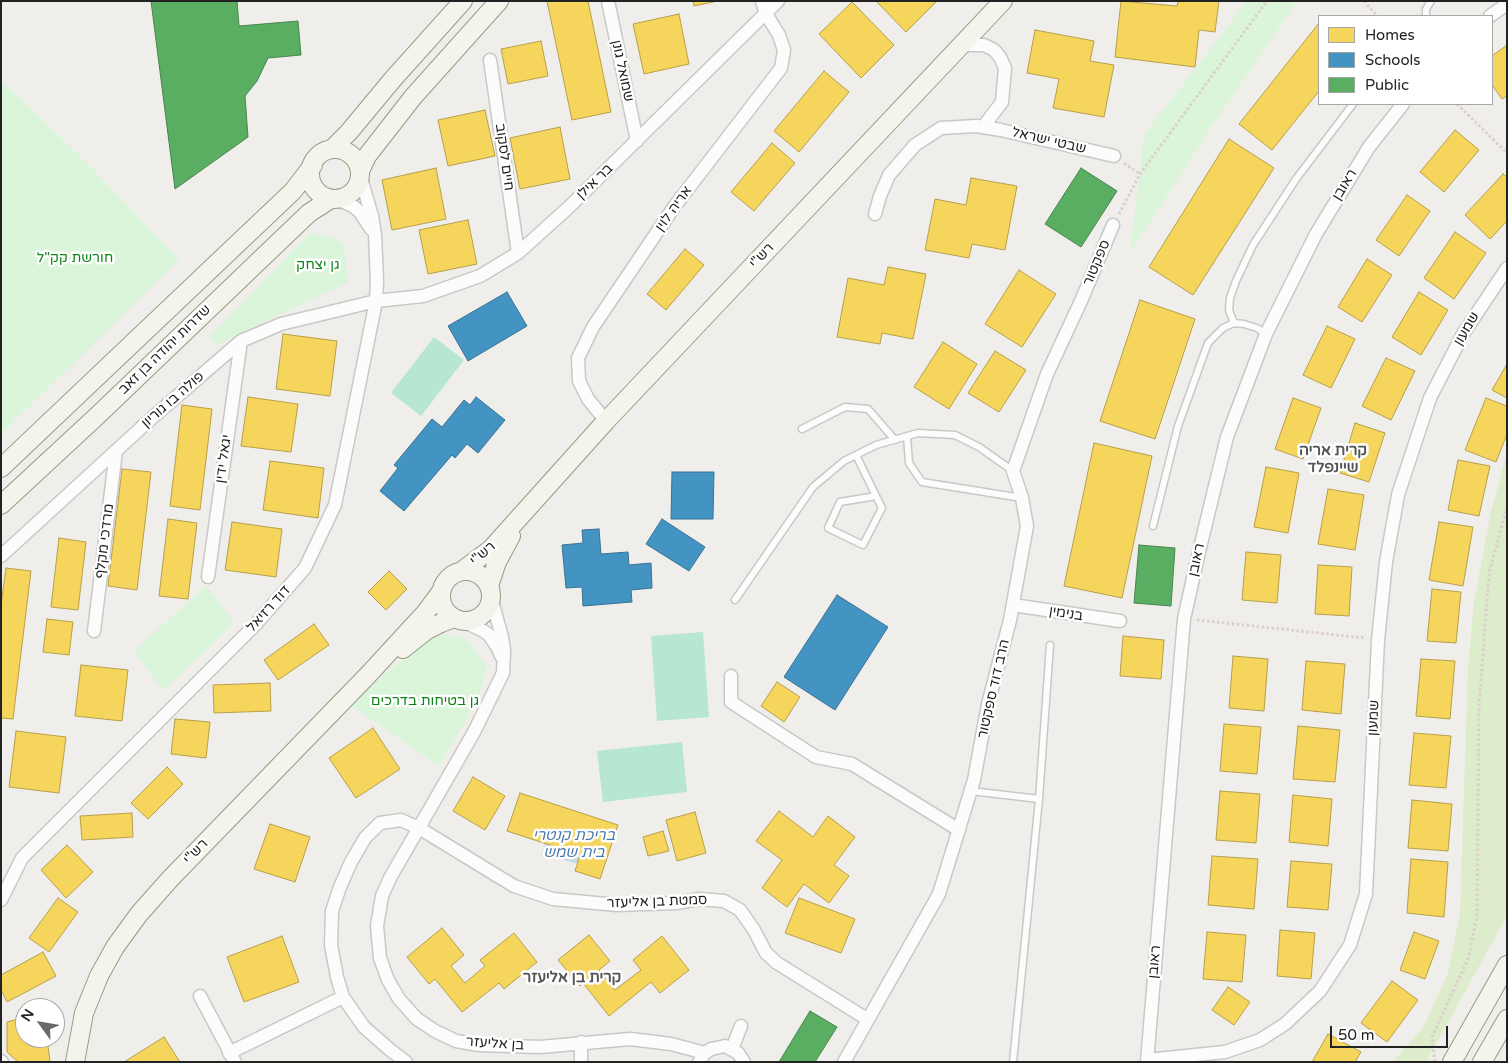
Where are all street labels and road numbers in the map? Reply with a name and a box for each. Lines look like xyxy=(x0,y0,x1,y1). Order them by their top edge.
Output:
street label: שמואל גונן xyxy=(607,38,637,104)
street label: חיים לסקוב xyxy=(491,122,517,192)
street label: שבטי ישראל xyxy=(1010,124,1088,158)
street label: בר אילן xyxy=(573,161,617,203)
street label: ראובן xyxy=(1329,166,1361,204)
street label: אריה לוין xyxy=(652,183,696,235)
street label: ספקטור xyxy=(1080,237,1114,289)
street label: רש"י xyxy=(746,240,778,272)
street label: שדרות יהודה בן זאב xyxy=(115,302,215,398)
street label: שמעון xyxy=(1450,309,1484,349)
street label: פולה בו גוריון xyxy=(138,368,208,432)
street label: יגאל ידין xyxy=(212,434,236,484)
street label: מרדכי מקלף xyxy=(92,503,118,579)
street label: רש"י xyxy=(467,539,499,569)
street label: ראובן xyxy=(1185,542,1209,578)
street label: דוד רזיאל xyxy=(243,582,295,636)
street label: בנימין xyxy=(1048,603,1084,625)
street label: הרב דוד ספקטור xyxy=(974,638,1014,740)
street label: שמעון xyxy=(1365,700,1383,736)
street label: רש"י xyxy=(180,836,212,868)
street label: סמטת בן אליעזר xyxy=(606,892,708,912)
street label: ראובן xyxy=(1145,945,1165,979)
street label: בן אליעזר xyxy=(465,1034,525,1054)

